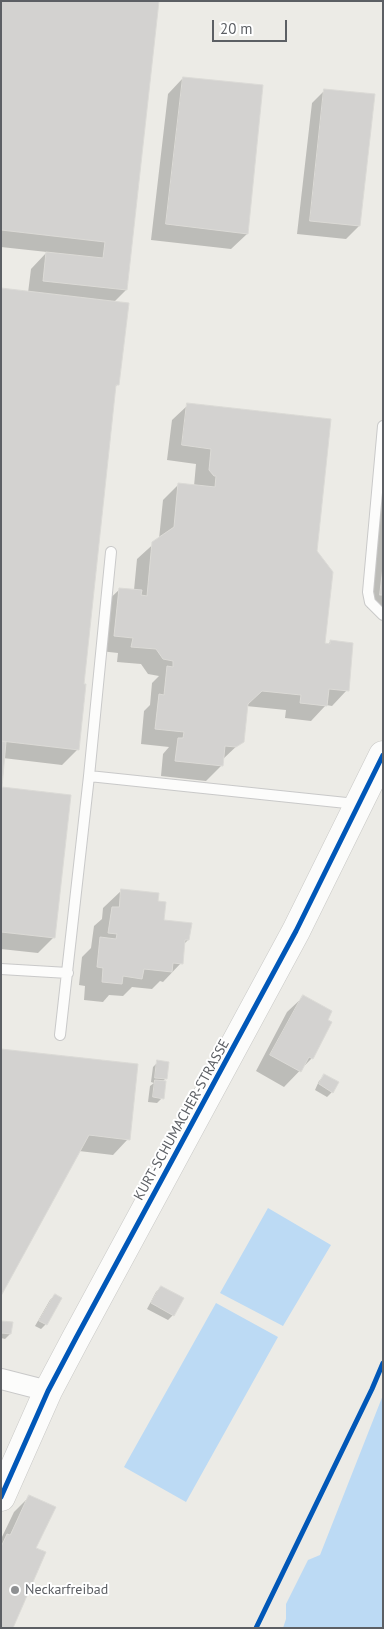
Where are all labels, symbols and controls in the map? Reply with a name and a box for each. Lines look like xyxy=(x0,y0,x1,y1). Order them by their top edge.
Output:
scale bar xyxy=(214,10,289,42)
text: 20 m xyxy=(220,19,253,38)
street label: KURT-SCHUMACHER-STRASSE xyxy=(131,1037,233,1203)
place label: Neckarfreibad xyxy=(25,1582,108,1598)
marker: Neckarfreibad xyxy=(9,1584,21,1596)

